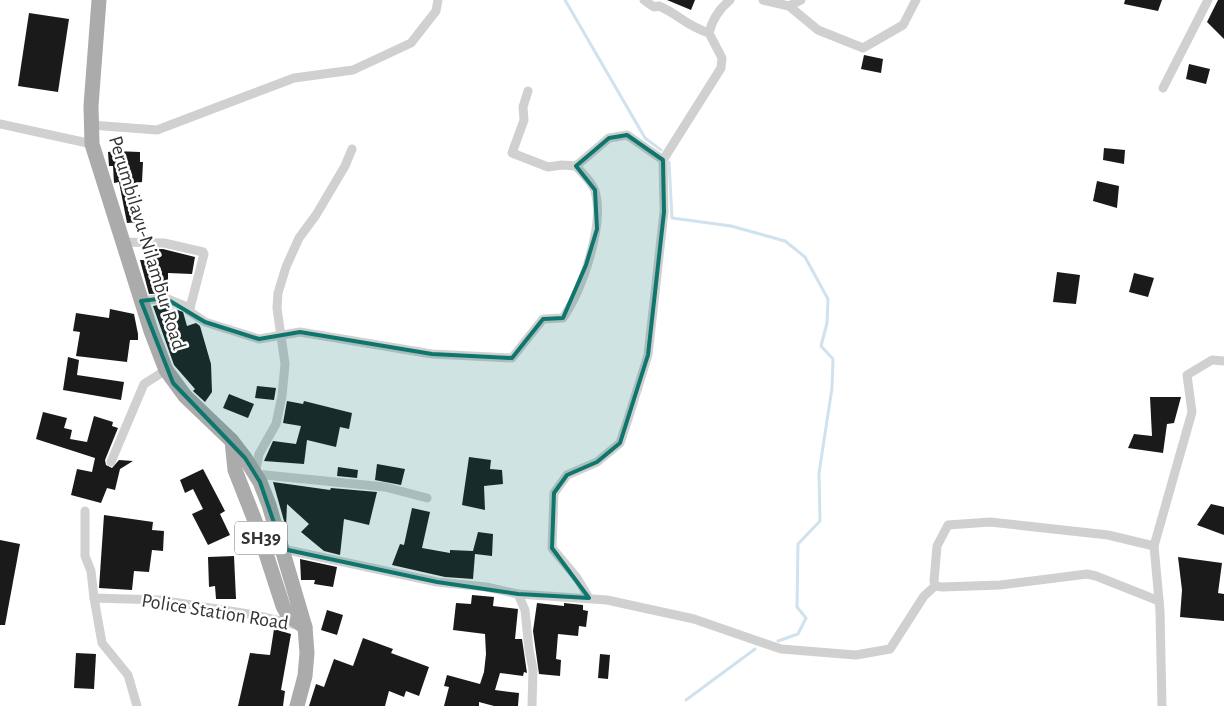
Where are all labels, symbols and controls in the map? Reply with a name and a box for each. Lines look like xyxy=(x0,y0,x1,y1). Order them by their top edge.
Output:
street label: Perumbilavu-Nilambur Road xyxy=(105,134,189,352)
road number: SH39 xyxy=(235,522,287,554)
street label: Police Station Road xyxy=(140,590,290,634)

